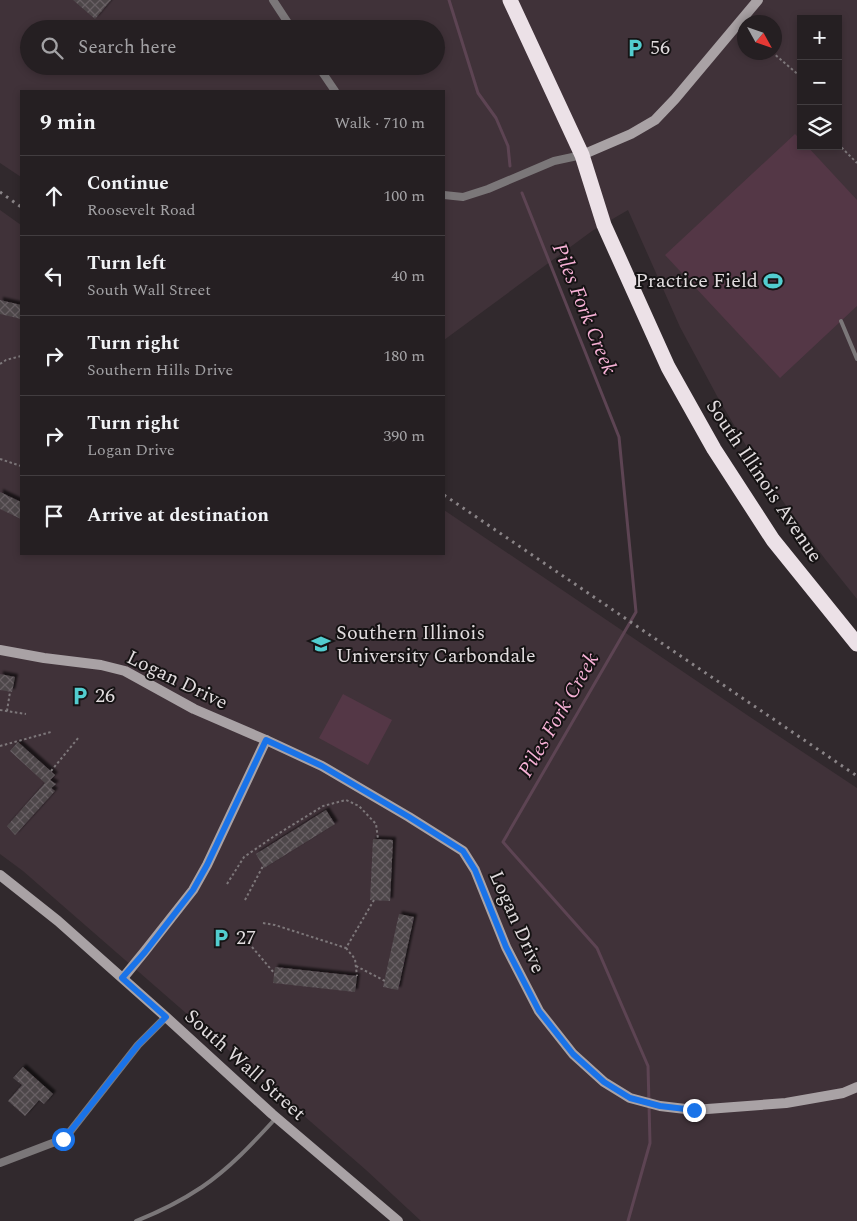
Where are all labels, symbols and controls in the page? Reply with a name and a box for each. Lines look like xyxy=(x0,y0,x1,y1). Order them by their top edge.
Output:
north arrow xyxy=(737,15,782,60)
map controls xyxy=(797,15,842,150)
button: + xyxy=(797,15,842,60)
search box xyxy=(20,20,445,75)
text: Search here xyxy=(78,33,177,62)
place label: 56 xyxy=(650,33,670,63)
icon: search xyxy=(38,34,66,62)
parking icon: 56 xyxy=(624,37,646,59)
button: − xyxy=(797,60,842,105)
button: layers xyxy=(797,105,842,150)
text: 9 min xyxy=(40,107,96,139)
text: Walk · 710 m xyxy=(334,111,425,135)
text: Continue xyxy=(87,169,169,198)
icon: ahead xyxy=(40,182,68,210)
text: 100 m xyxy=(383,184,425,208)
text: Roosevelt Road xyxy=(87,198,195,222)
water label: Piles Fork Creek xyxy=(543,238,625,380)
text: Turn left xyxy=(87,249,166,278)
icon: left xyxy=(40,262,68,290)
text: 40 m xyxy=(391,264,425,288)
place label: Practice Field xyxy=(635,266,758,296)
sports icon: Practice Field xyxy=(762,270,784,292)
text: South Wall Street xyxy=(87,278,211,302)
text: Turn right xyxy=(87,329,180,358)
icon: right xyxy=(40,342,68,370)
text: 180 m xyxy=(383,344,425,368)
text: Southern Hills Drive xyxy=(87,358,233,382)
street label: South Illinois Avenue xyxy=(698,393,830,569)
text: Turn right xyxy=(87,409,180,438)
icon: right xyxy=(40,422,68,450)
text: 390 m xyxy=(383,424,425,448)
text: Logan Drive xyxy=(87,438,175,462)
text: Arrive at destination xyxy=(87,501,269,530)
icon: arrive xyxy=(40,502,68,530)
place label: Southern Illinois University Carbondale xyxy=(336,618,536,671)
school or university icon: Southern Illinois University Carbondale xyxy=(310,633,332,655)
street label: Logan Drive xyxy=(121,643,233,717)
water label: Piles Fork Creek xyxy=(510,646,608,783)
place label: 26 xyxy=(95,681,115,711)
parking icon: 26 xyxy=(69,685,91,707)
street label: Logan Drive xyxy=(481,866,553,978)
place label: 27 xyxy=(236,923,256,953)
parking icon: 27 xyxy=(210,927,232,949)
street label: South Wall Street xyxy=(177,1002,313,1128)
route end xyxy=(683,1099,706,1122)
route start xyxy=(52,1128,75,1151)

